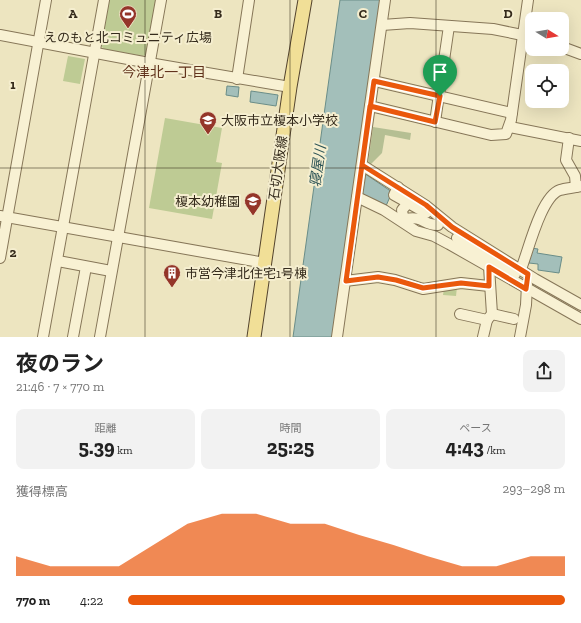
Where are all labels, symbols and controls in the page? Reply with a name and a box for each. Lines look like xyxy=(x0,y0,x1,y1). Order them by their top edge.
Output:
sports icon: えのもと北コミュニティ広場 xyxy=(118,4,138,29)
text: A xyxy=(69,6,78,21)
text: B xyxy=(214,6,222,21)
text: C xyxy=(359,6,367,21)
text: D xyxy=(503,6,513,21)
north arrow xyxy=(525,12,569,56)
map controls xyxy=(525,12,569,108)
place label: えのもと北コミュニティ広場 xyxy=(44,30,212,45)
pin xyxy=(423,55,457,96)
icon: arrive xyxy=(429,61,451,83)
district label: 今津北一丁目 xyxy=(122,64,206,81)
button: locate xyxy=(525,64,569,108)
text: 1 xyxy=(10,77,16,92)
school or university icon: 大阪市立榎本小学校 xyxy=(198,110,218,135)
place label: 大阪市立榎本小学校 xyxy=(221,113,338,128)
street label: 石切大阪線 xyxy=(266,135,290,201)
water label: 寝屋川 xyxy=(307,142,330,188)
school or university icon: 榎本幼稚園 xyxy=(243,191,263,216)
place label: 榎本幼稚園 xyxy=(175,194,240,209)
text: 2 xyxy=(10,245,17,260)
building icon: 市営今津北住宅1号棟 xyxy=(162,263,182,288)
place label: 市営今津北住宅1号棟 xyxy=(185,266,307,281)
text: 夜のラン xyxy=(16,350,104,377)
button: share xyxy=(523,350,565,392)
text: 21:46 · 7 × 770 m xyxy=(16,379,104,394)
text: 距離 xyxy=(95,422,117,435)
text: 時間 xyxy=(280,422,302,435)
text: ペース xyxy=(459,422,492,435)
text: 5.39 xyxy=(78,435,115,459)
text: 25:25 xyxy=(267,435,314,459)
text: 4:43 xyxy=(446,435,484,459)
text: km xyxy=(115,444,133,457)
text: /km xyxy=(484,444,505,457)
text: 293–298 m xyxy=(503,481,565,496)
text: 獲得標高 xyxy=(16,484,68,499)
text: 770 m xyxy=(16,593,50,608)
text: 4:22 xyxy=(80,593,103,608)

